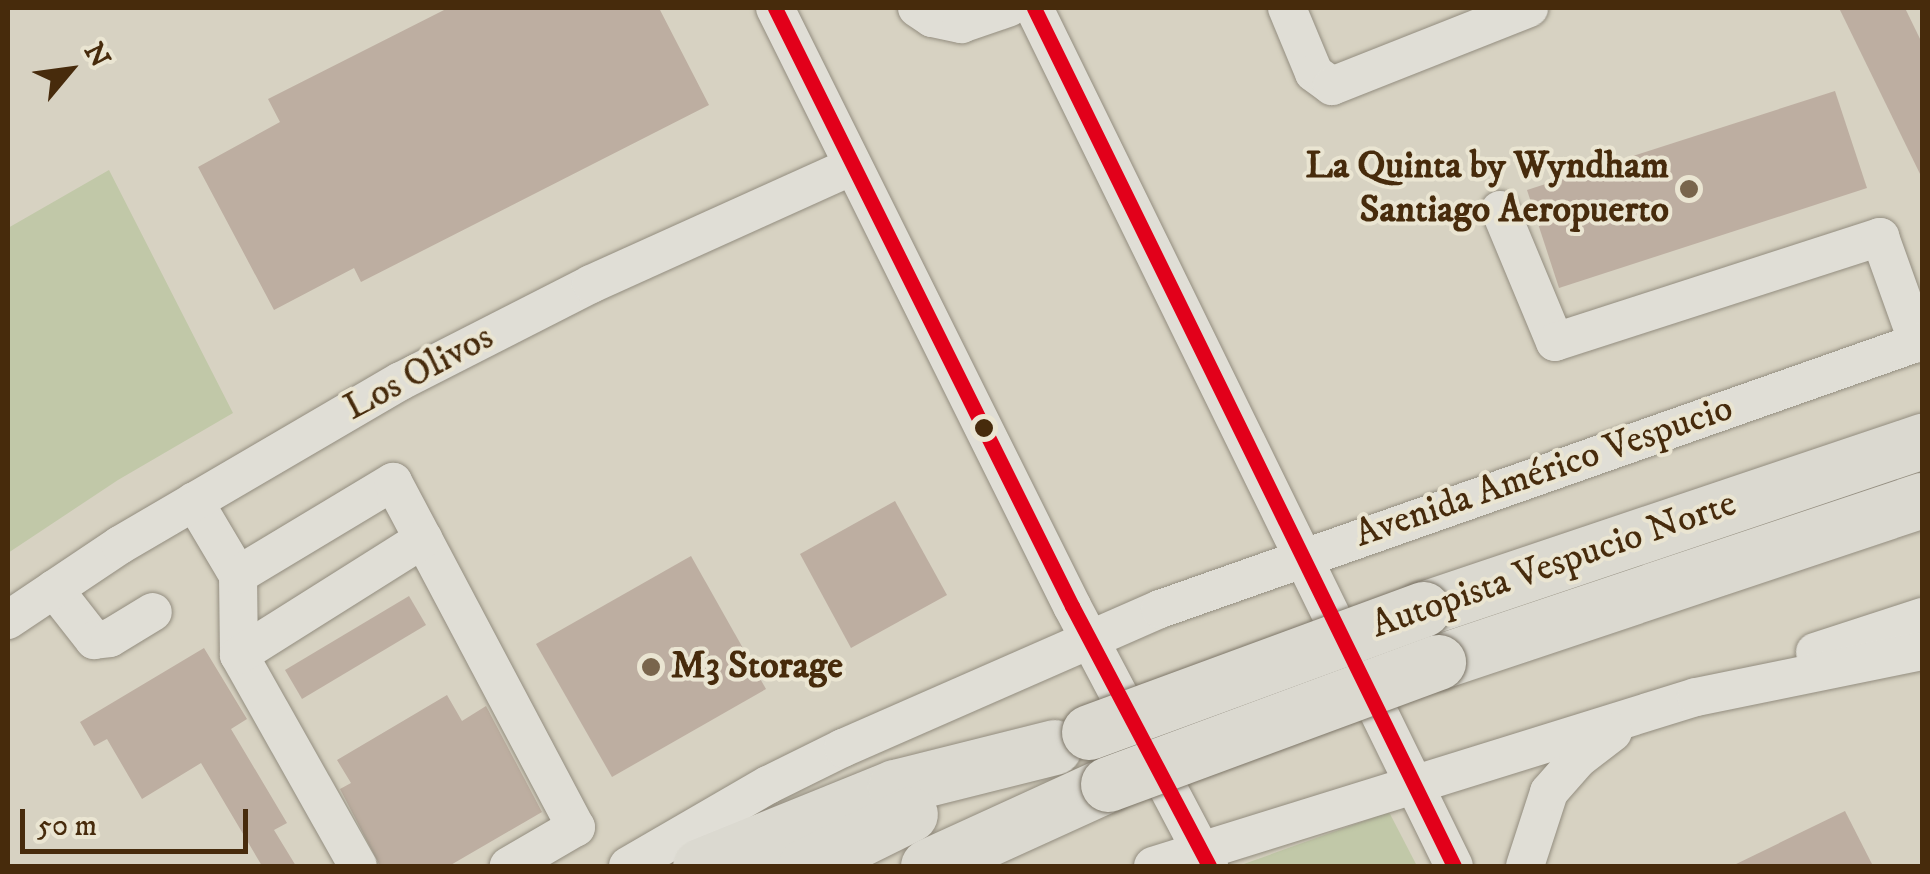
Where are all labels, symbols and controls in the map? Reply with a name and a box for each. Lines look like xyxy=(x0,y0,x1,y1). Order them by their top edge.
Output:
north arrow xyxy=(20,20,120,120)
text: N xyxy=(76,37,118,74)
place label: La Quinta by Wyndham Santiago Aeropuerto xyxy=(1306,144,1669,233)
marker: La Quinta by Wyndham Santiago Aeropuerto xyxy=(1678,178,1700,200)
street label: Los Olivos xyxy=(337,315,501,431)
street label: Avenida Américo Vespucio xyxy=(1349,386,1739,558)
unlabelled marker xyxy=(974,418,994,438)
street label: Autopista Vespucio Norte xyxy=(1366,481,1742,649)
place label: M3 Storage xyxy=(671,644,843,690)
marker: M3 Storage xyxy=(640,656,662,678)
scale bar xyxy=(25,789,252,851)
text: 50 m xyxy=(37,808,97,845)

